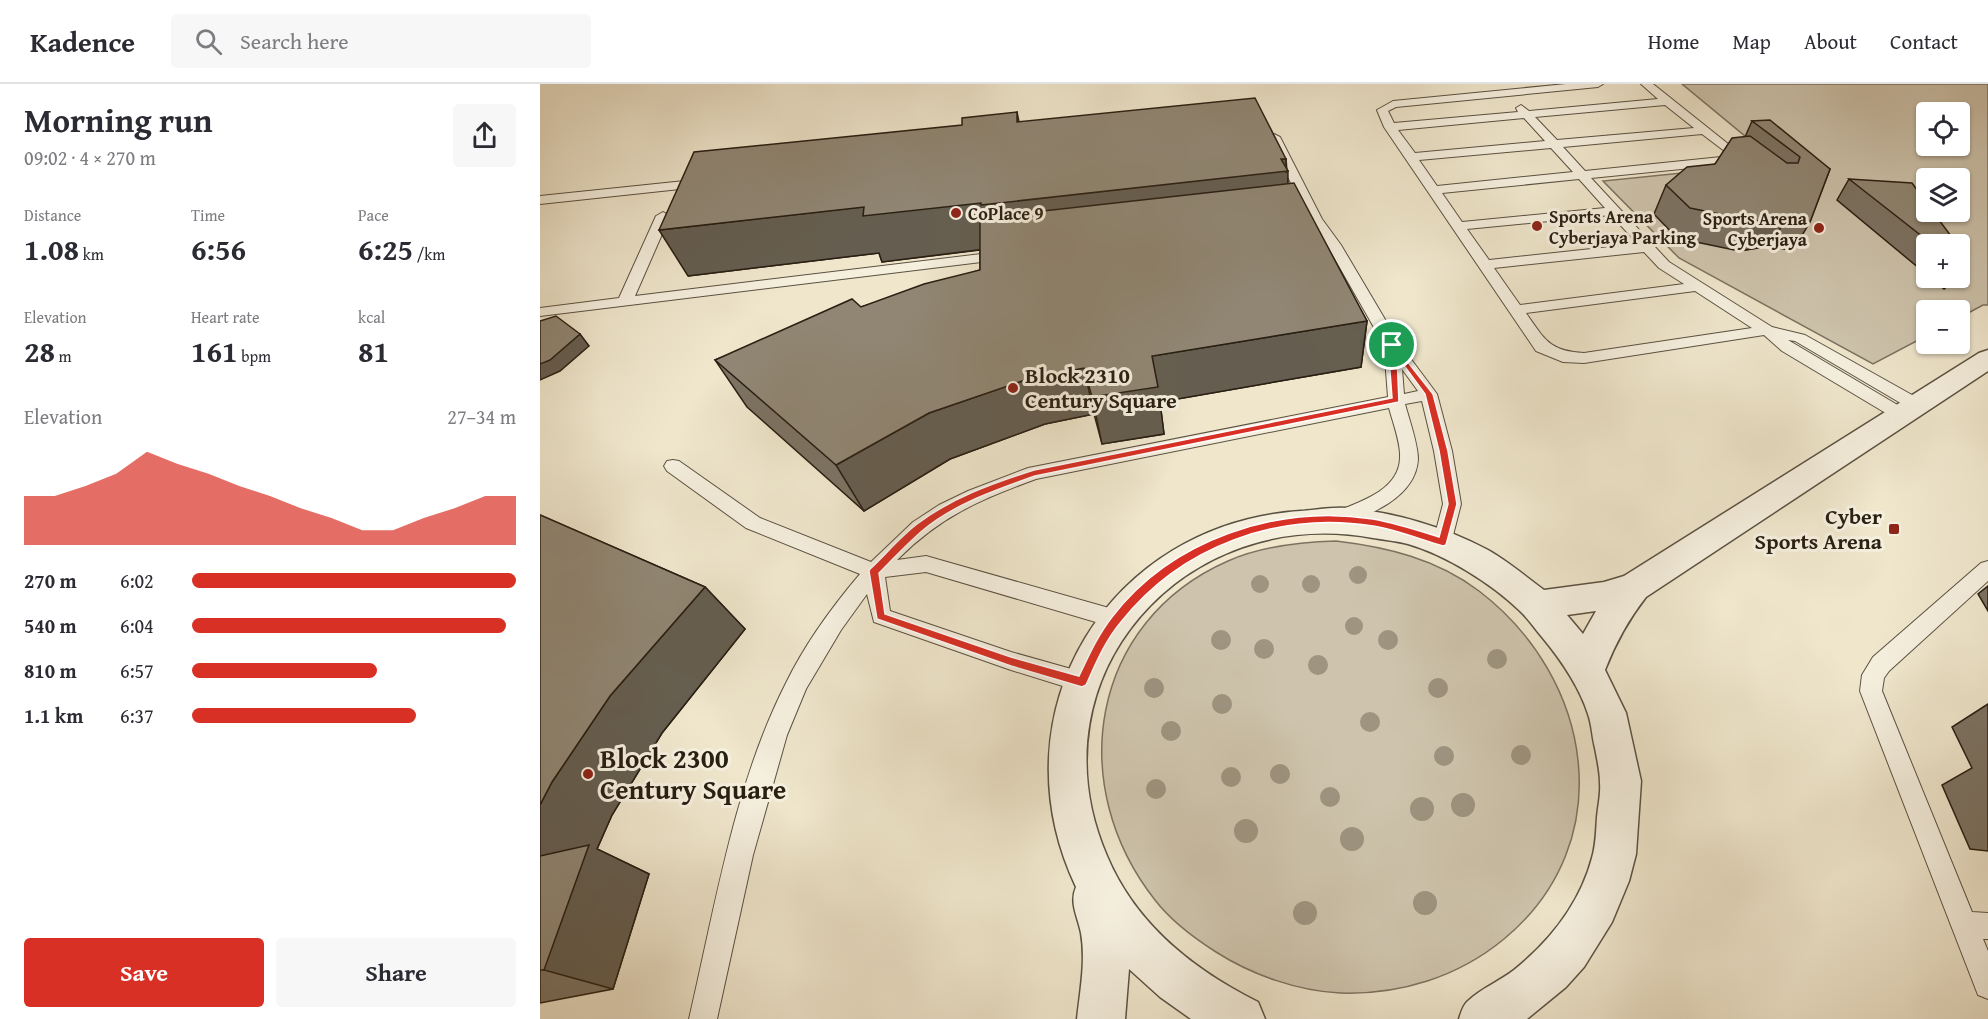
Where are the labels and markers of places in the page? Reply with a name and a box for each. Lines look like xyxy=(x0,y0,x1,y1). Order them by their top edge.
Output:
place label: CoPlace 9 xyxy=(968,200,1043,227)
place label: Sports Arena Cyberjaya Parking xyxy=(1549,203,1697,251)
place label: Sports Arena Cyberjaya xyxy=(1703,205,1808,253)
marker: CoPlace 9 xyxy=(949,206,963,220)
marker: Sports Arena Cyberjaya Parking xyxy=(1530,219,1544,233)
marker: Sports Arena Cyberjaya xyxy=(1812,221,1826,235)
pin xyxy=(1366,319,1417,370)
place label: Block 2310 Century Square xyxy=(1025,359,1177,416)
marker: Block 2310 Century Square xyxy=(1006,381,1020,395)
place label: Cyber Sports Arena xyxy=(1755,500,1883,557)
marker: Cyber Sports Arena xyxy=(1887,522,1901,536)
place label: Block 2300 Century Square xyxy=(600,738,786,809)
marker: Block 2300 Century Square xyxy=(581,767,595,781)

